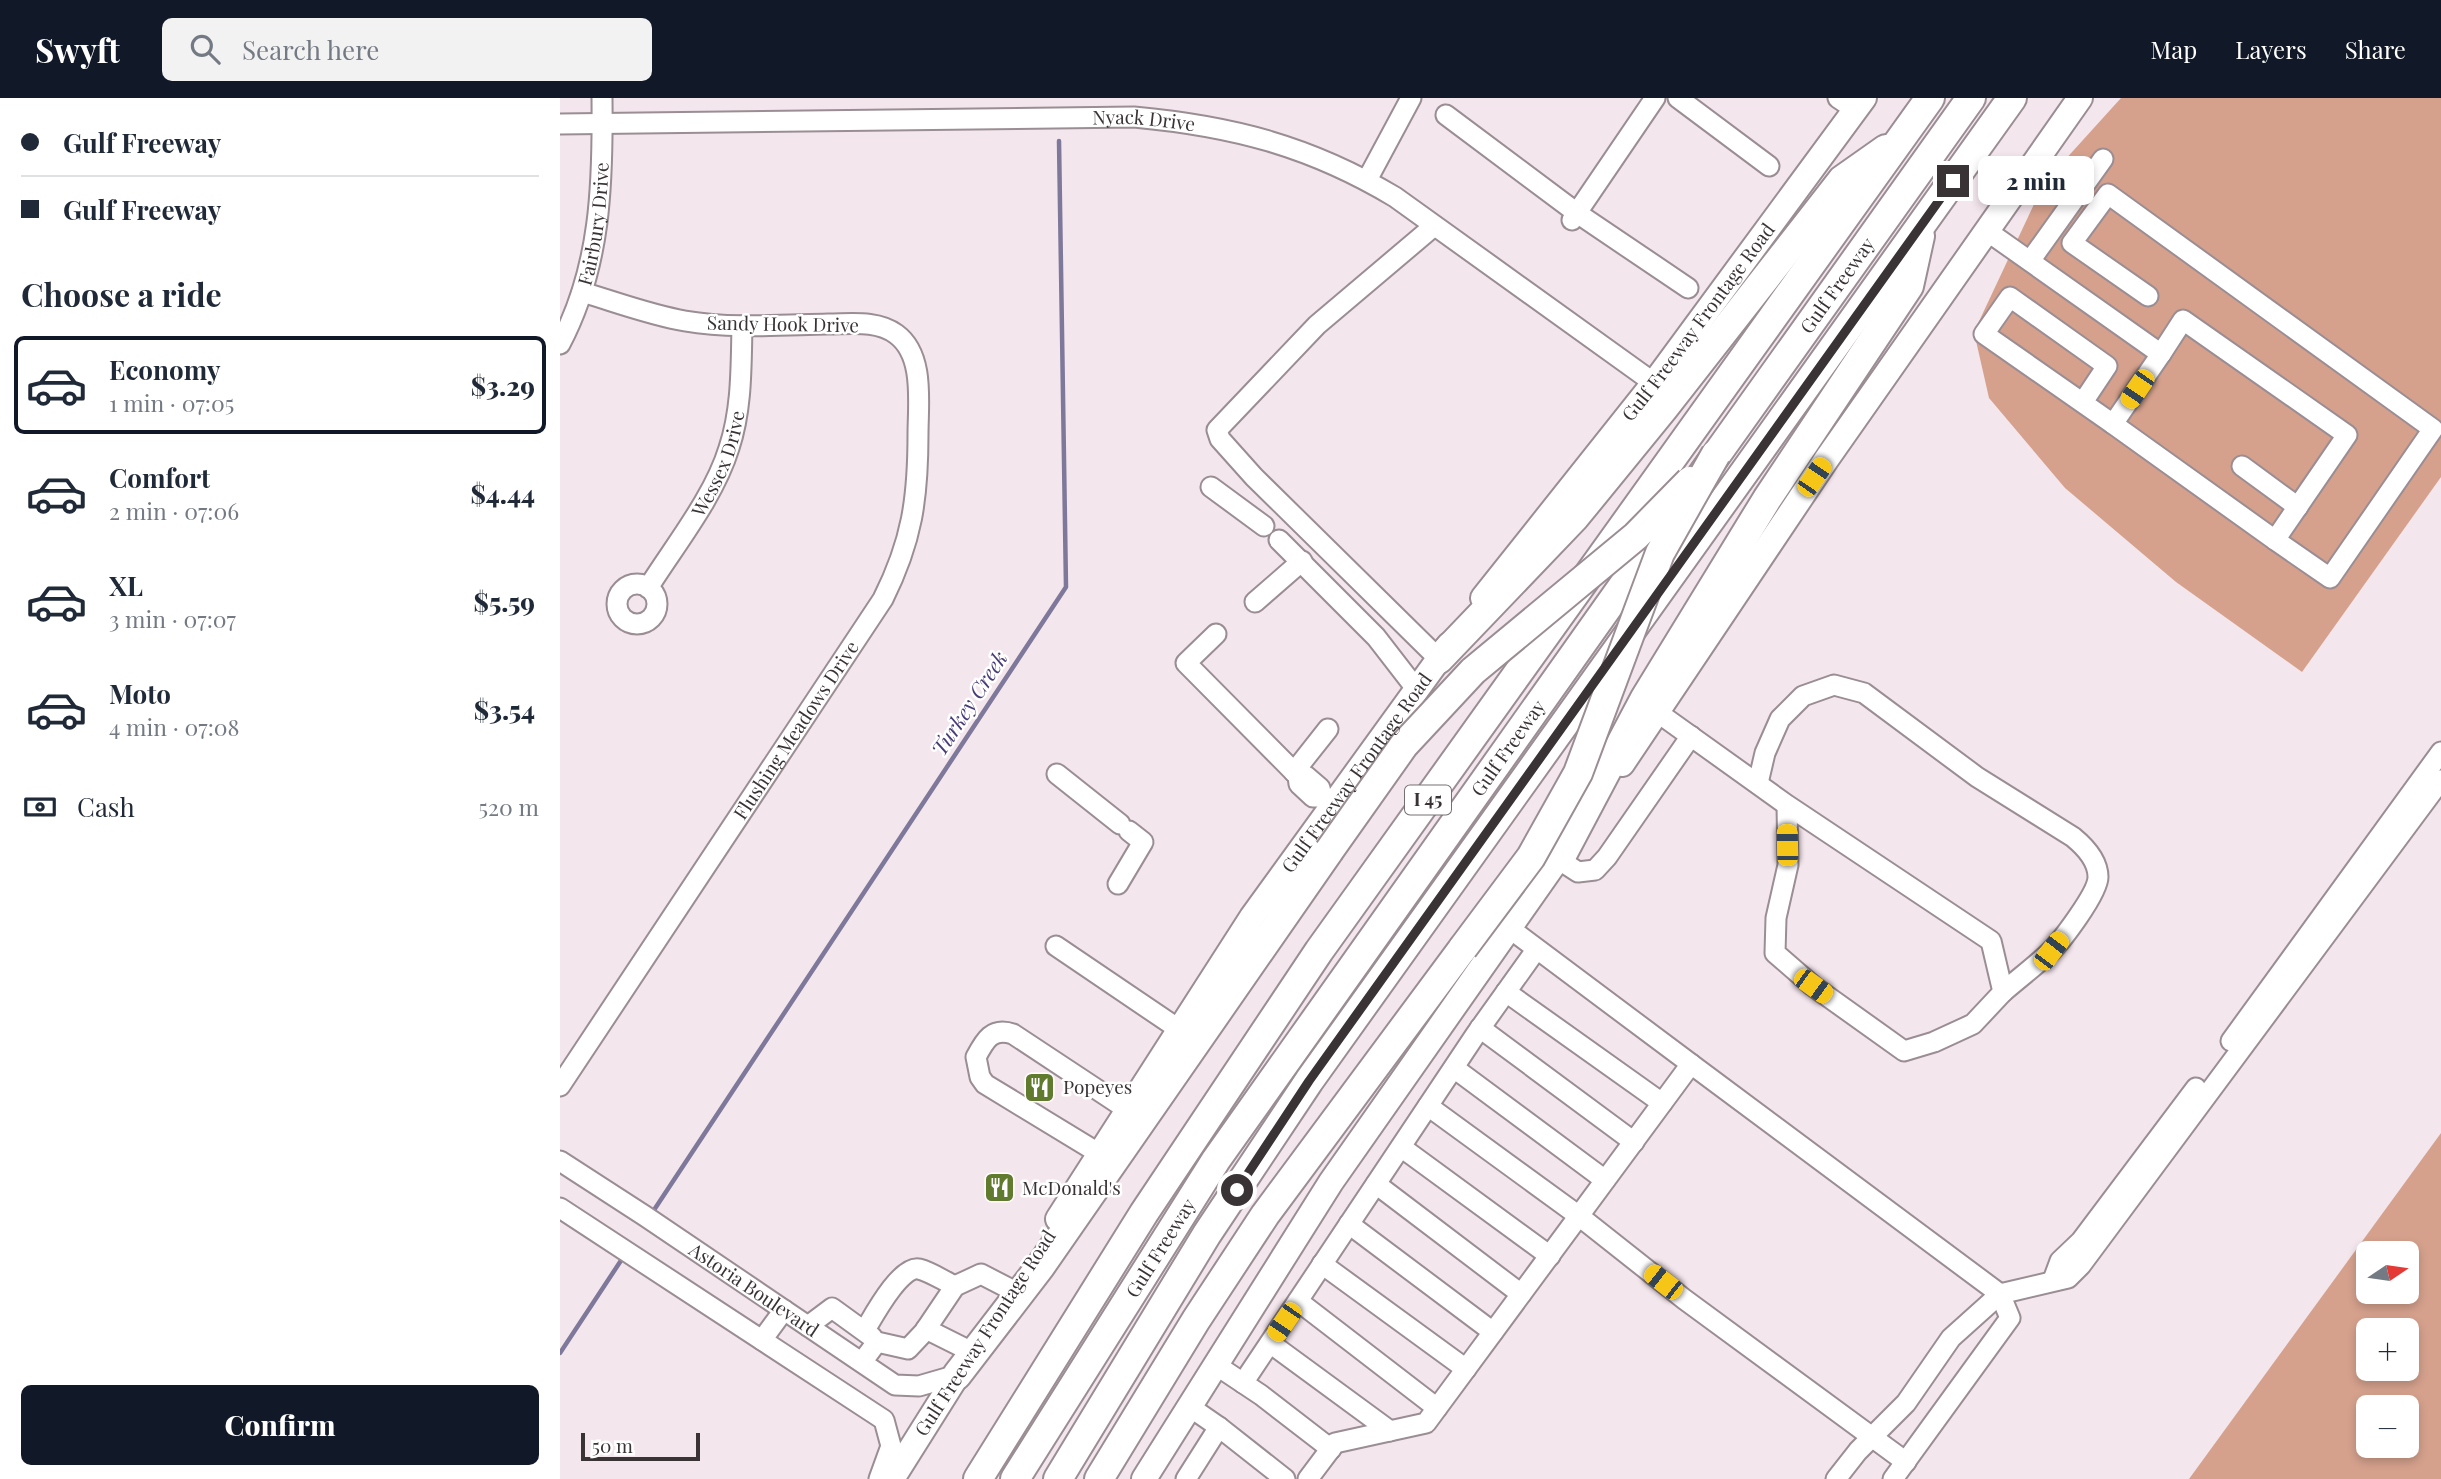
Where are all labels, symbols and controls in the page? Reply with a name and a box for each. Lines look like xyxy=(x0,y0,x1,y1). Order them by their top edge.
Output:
search box xyxy=(162,18,652,81)
text: Swyft xyxy=(35,27,120,71)
icon: search xyxy=(186,30,224,68)
text: Search here xyxy=(242,32,379,67)
text: Map xyxy=(2151,33,2197,65)
text: Layers xyxy=(2235,33,2307,65)
text: Share xyxy=(2345,33,2406,65)
street label: Nyack Drive xyxy=(1092,103,1197,136)
text: Gulf Freeway xyxy=(63,125,221,160)
callout: 2 min xyxy=(1978,156,2093,206)
street label: Fairbury Drive xyxy=(571,162,614,288)
route end xyxy=(1937,165,1969,197)
text: 2 min xyxy=(2006,165,2066,196)
text: Gulf Freeway xyxy=(63,192,221,227)
street label: Gulf Freeway Frontage Road xyxy=(1615,217,1780,426)
street label: Gulf Freeway xyxy=(1793,231,1880,338)
text: Choose a ride xyxy=(21,272,222,315)
street label: Sandy Hook Drive xyxy=(707,309,859,337)
text: Economy xyxy=(109,352,220,387)
icon: car xyxy=(25,354,88,417)
car xyxy=(2117,366,2158,412)
text: $3.29 xyxy=(471,368,535,403)
text: 1 min · 07:05 xyxy=(109,387,234,418)
street label: Wessex Drive xyxy=(684,409,749,522)
car xyxy=(1794,454,1835,500)
text: Comfort xyxy=(109,460,210,495)
icon: car xyxy=(25,462,88,525)
text: $4.44 xyxy=(470,476,535,511)
text: 2 min · 07:06 xyxy=(109,495,239,526)
text: XL xyxy=(109,568,143,603)
icon: car xyxy=(25,570,88,633)
text: $5.59 xyxy=(474,584,535,619)
text: 3 min · 07:07 xyxy=(109,603,236,634)
street label: Flushing Meadows Drive xyxy=(727,635,864,824)
water label: Turkey Creek xyxy=(924,645,1013,761)
street label: Gulf Freeway Frontage Road xyxy=(1274,667,1437,877)
text: Moto xyxy=(109,676,171,711)
icon: car xyxy=(25,678,88,741)
text: $3.54 xyxy=(474,692,535,727)
street label: Gulf Freeway xyxy=(1464,694,1550,801)
text: 4 min · 07:08 xyxy=(109,711,240,742)
road number: I 45 xyxy=(1405,786,1451,814)
icon: cash xyxy=(21,788,59,826)
text: Cash xyxy=(77,789,135,824)
text: 520 m xyxy=(478,791,539,822)
car xyxy=(1777,824,1798,866)
car xyxy=(2030,928,2073,974)
car xyxy=(1790,965,1837,1007)
restaurant icon: Popeyes xyxy=(1023,1070,1057,1104)
place label: Popeyes xyxy=(1063,1073,1132,1099)
restaurant icon: McDonald's xyxy=(982,1171,1016,1205)
place label: McDonald's xyxy=(1022,1174,1121,1200)
route start xyxy=(1221,1174,1253,1206)
street label: Gulf Freeway xyxy=(1119,1193,1201,1302)
street label: Gulf Freeway Frontage Road xyxy=(908,1224,1061,1441)
street label: Astoria Boulevard xyxy=(684,1235,825,1342)
north arrow xyxy=(2356,1241,2418,1304)
map controls xyxy=(2356,1241,2419,1458)
car xyxy=(1640,1261,1687,1303)
car xyxy=(1264,1299,1305,1345)
button: + xyxy=(2356,1318,2419,1381)
button: Confirm xyxy=(21,1385,539,1465)
button: − xyxy=(2356,1395,2419,1458)
scale bar xyxy=(581,1430,700,1462)
text: 50 m xyxy=(592,1432,633,1458)

